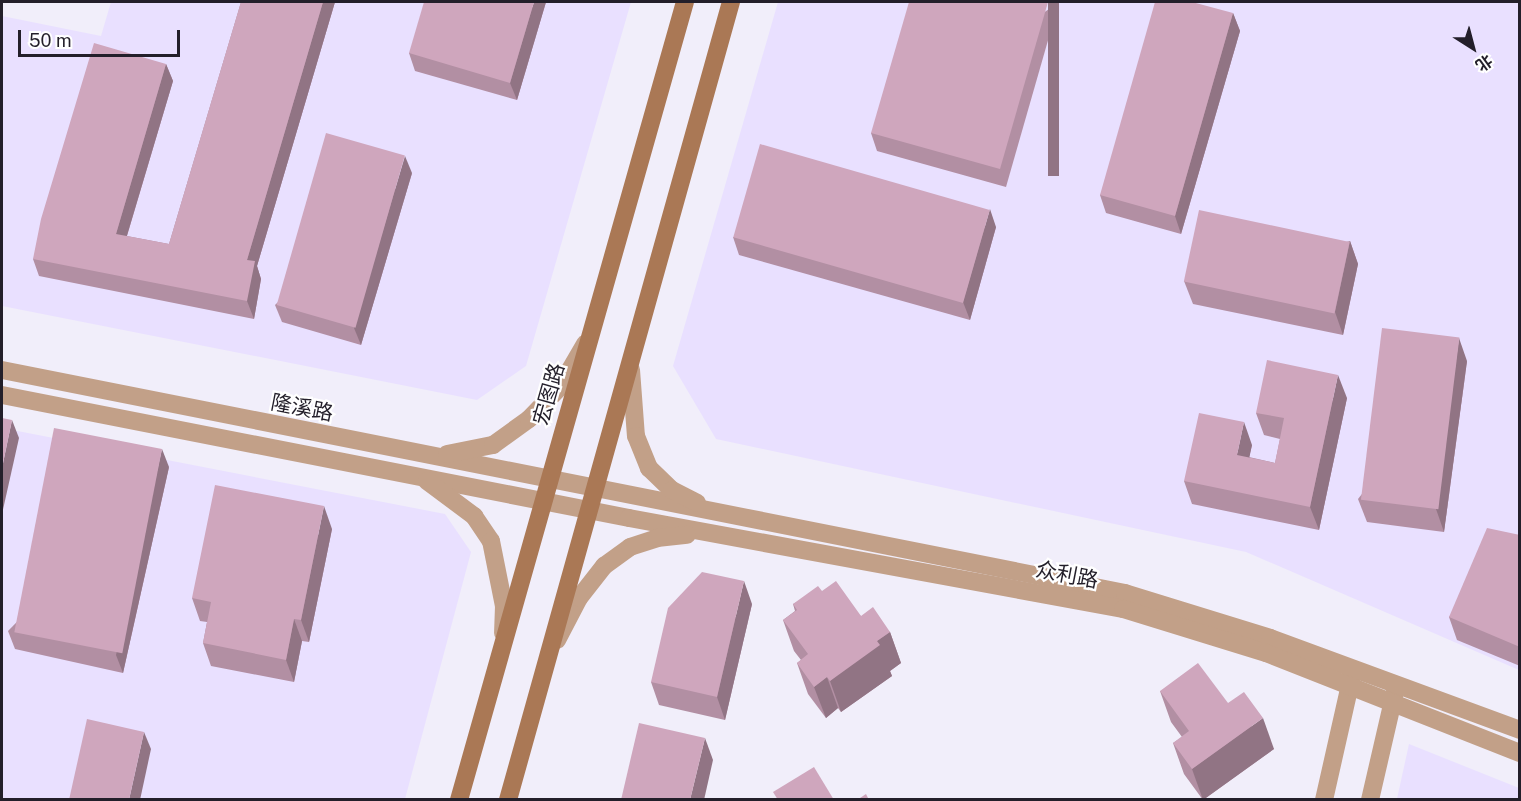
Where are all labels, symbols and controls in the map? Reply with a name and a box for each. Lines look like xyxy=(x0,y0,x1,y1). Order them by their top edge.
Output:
scale bar xyxy=(21,18,183,56)
north arrow xyxy=(1443,18,1503,78)
text: 50 m xyxy=(29,30,72,51)
text: 北 xyxy=(1472,51,1496,75)
street label: 宏图路 xyxy=(528,360,570,428)
street label: 隆溪路 xyxy=(269,390,335,426)
street label: 众利路 xyxy=(1034,557,1100,593)

